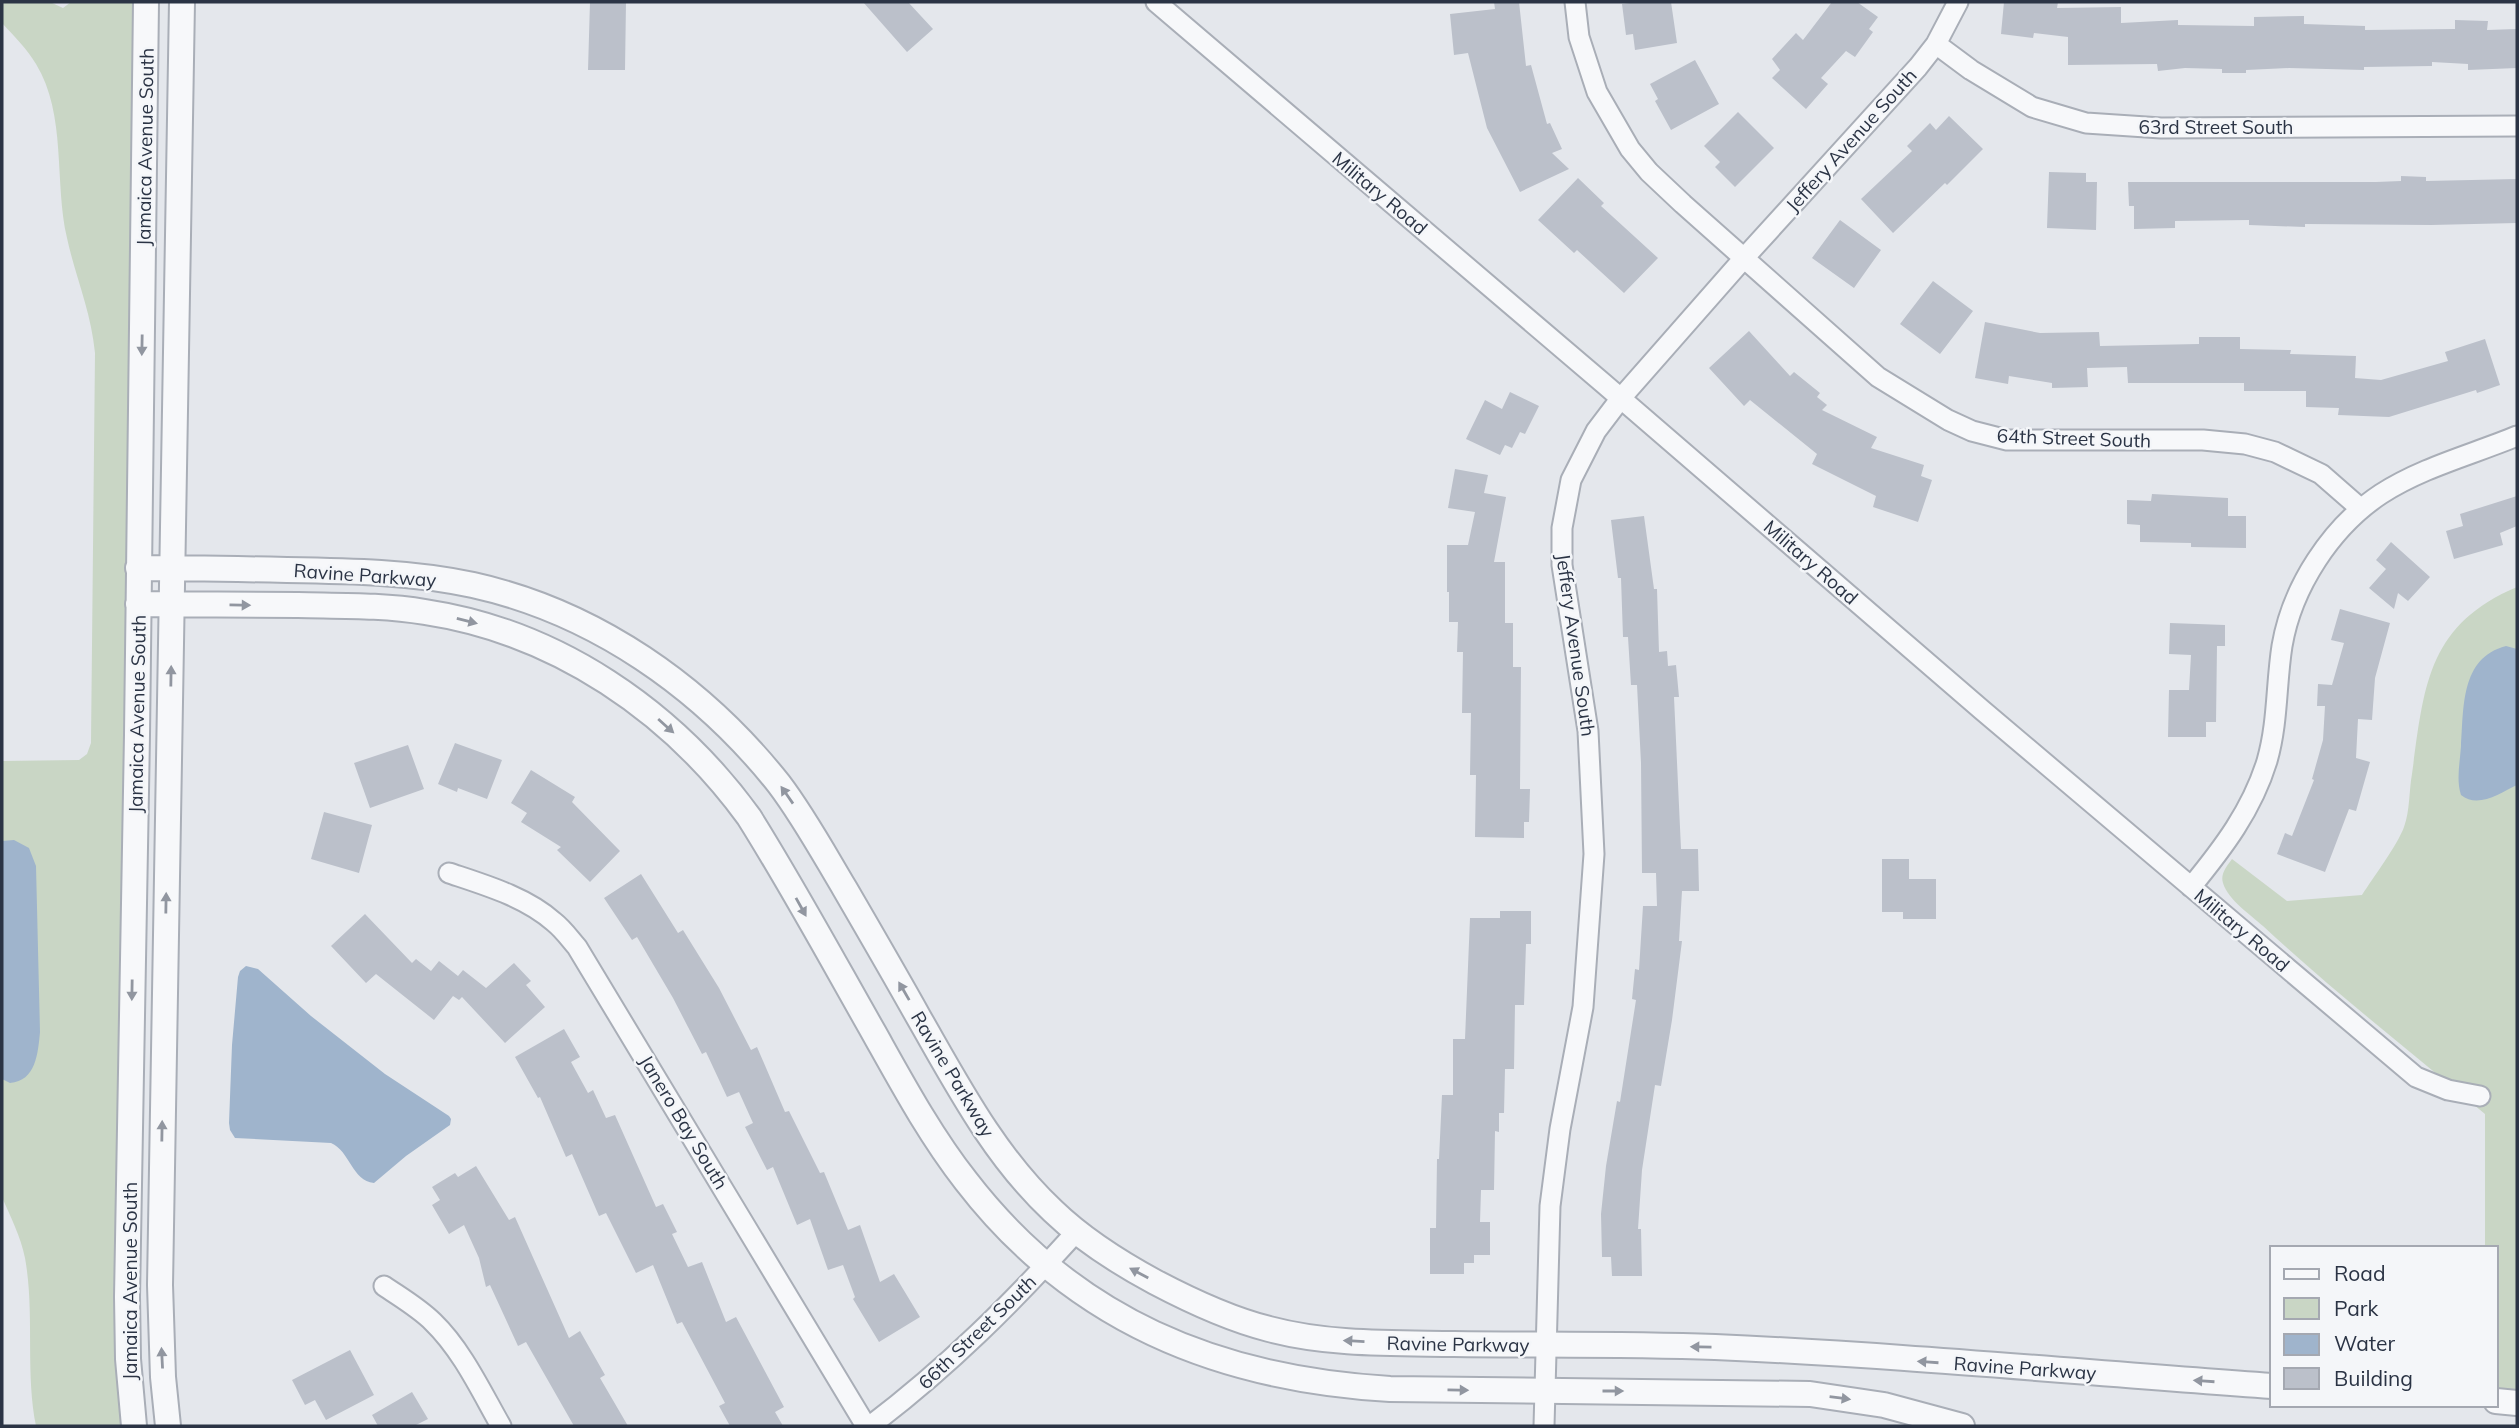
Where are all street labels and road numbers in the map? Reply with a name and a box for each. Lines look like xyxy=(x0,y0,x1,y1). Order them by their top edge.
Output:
street label: Jamaica Avenue South xyxy=(131,48,159,246)
street label: Jeffery Avenue South xyxy=(1780,63,1922,217)
street label: 63rd Street South xyxy=(2139,115,2293,139)
street label: Military Road xyxy=(1327,146,1433,240)
street label: 64th Street South xyxy=(1996,423,2152,453)
street label: Military Road xyxy=(1759,515,1863,609)
street label: Jeffery Avenue South xyxy=(1551,552,1601,738)
street label: Ravine Parkway xyxy=(293,558,437,592)
street label: Jamaica Avenue South xyxy=(123,615,151,813)
street label: Military Road xyxy=(2189,883,2295,977)
street label: Ravine Parkway xyxy=(906,1007,1000,1141)
street label: Janero Bay South xyxy=(634,1050,734,1194)
street label: Jamaica Avenue South xyxy=(118,1182,142,1380)
street label: 66th Street South xyxy=(913,1270,1041,1394)
street label: Ravine Parkway xyxy=(1386,1331,1530,1357)
street label: Ravine Parkway xyxy=(1953,1351,2097,1385)

